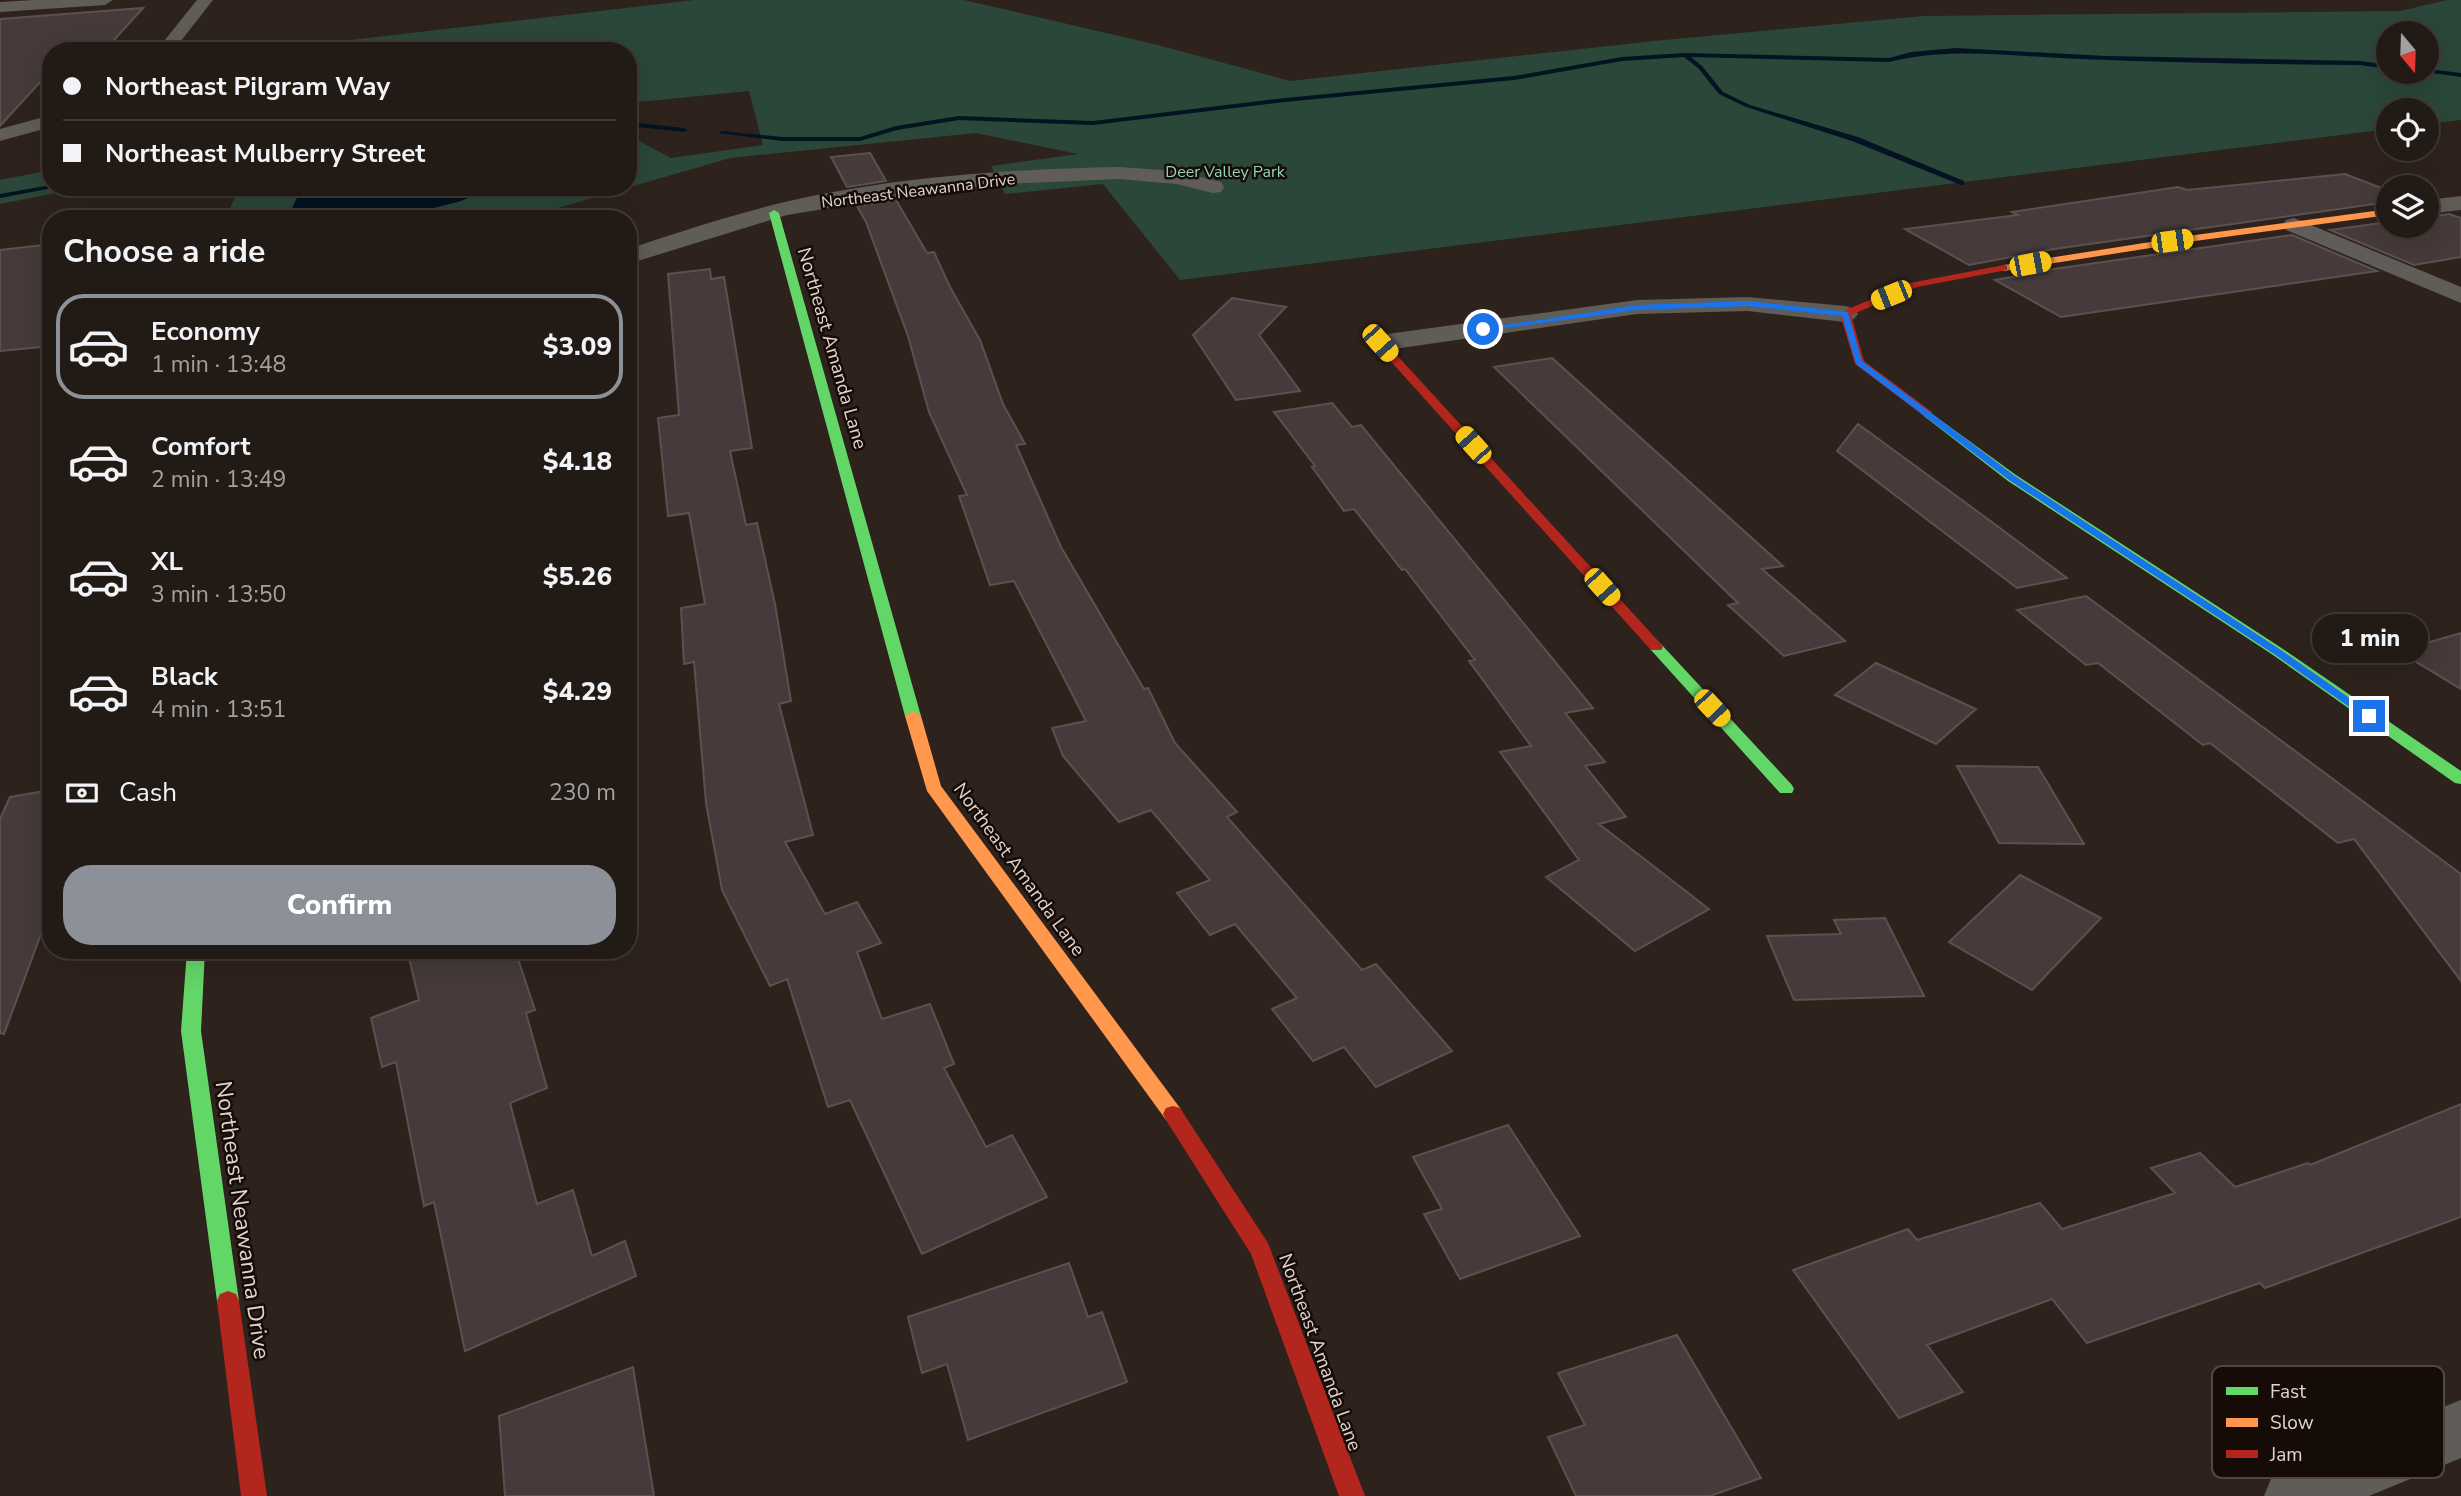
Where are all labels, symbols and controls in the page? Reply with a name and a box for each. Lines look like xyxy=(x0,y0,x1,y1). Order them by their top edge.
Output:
north arrow xyxy=(2376,21,2440,84)
map controls xyxy=(2376,21,2439,238)
text: Northeast Pilgram Way xyxy=(105,69,390,104)
button: locate xyxy=(2376,98,2439,161)
text: Northeast Mulberry Street xyxy=(105,136,425,171)
park label: Deer Valley Park xyxy=(1165,161,1286,183)
street label: Northeast Neawanna Drive xyxy=(820,168,1016,214)
button: layers xyxy=(2376,175,2439,238)
car xyxy=(2150,228,2195,254)
text: Choose a ride xyxy=(63,230,265,273)
street label: Northeast Amanda Lane xyxy=(791,245,873,452)
car xyxy=(2008,250,2053,278)
car xyxy=(1868,277,1915,313)
route start xyxy=(1467,313,1499,345)
text: Economy xyxy=(151,314,260,349)
icon: car xyxy=(67,315,130,378)
car xyxy=(1359,320,1402,366)
text: $3.09 xyxy=(543,329,612,364)
text: 1 min · 13:48 xyxy=(151,349,286,380)
car xyxy=(1452,422,1495,468)
text: Comfort xyxy=(151,429,251,464)
icon: car xyxy=(67,430,130,493)
text: $4.18 xyxy=(543,444,612,479)
text: 2 min · 13:49 xyxy=(151,464,286,495)
text: XL xyxy=(151,544,183,579)
icon: car xyxy=(67,545,130,608)
text: $5.26 xyxy=(543,559,612,594)
car xyxy=(1581,564,1624,610)
text: 3 min · 13:50 xyxy=(151,579,286,610)
callout: 1 min xyxy=(2311,614,2427,664)
text: 1 min xyxy=(2340,623,2400,654)
text: Black xyxy=(151,659,218,694)
icon: car xyxy=(67,660,130,723)
text: $4.29 xyxy=(543,674,612,709)
car xyxy=(1690,685,1735,731)
text: 4 min · 13:51 xyxy=(151,694,286,725)
route end xyxy=(2353,700,2385,732)
icon: cash xyxy=(63,774,101,812)
text: Cash xyxy=(119,775,177,810)
text: 230 m xyxy=(549,777,616,808)
street label: Northeast Amanda Lane xyxy=(947,778,1091,962)
button: Confirm xyxy=(63,865,616,945)
street label: Northeast Neawanna Drive xyxy=(208,1079,277,1361)
street label: Northeast Amanda Lane xyxy=(1272,1250,1368,1455)
legend xyxy=(2212,1366,2444,1478)
text: Fast xyxy=(2270,1379,2306,1405)
text: Slow xyxy=(2270,1410,2314,1436)
text: Jam xyxy=(2269,1442,2303,1468)

